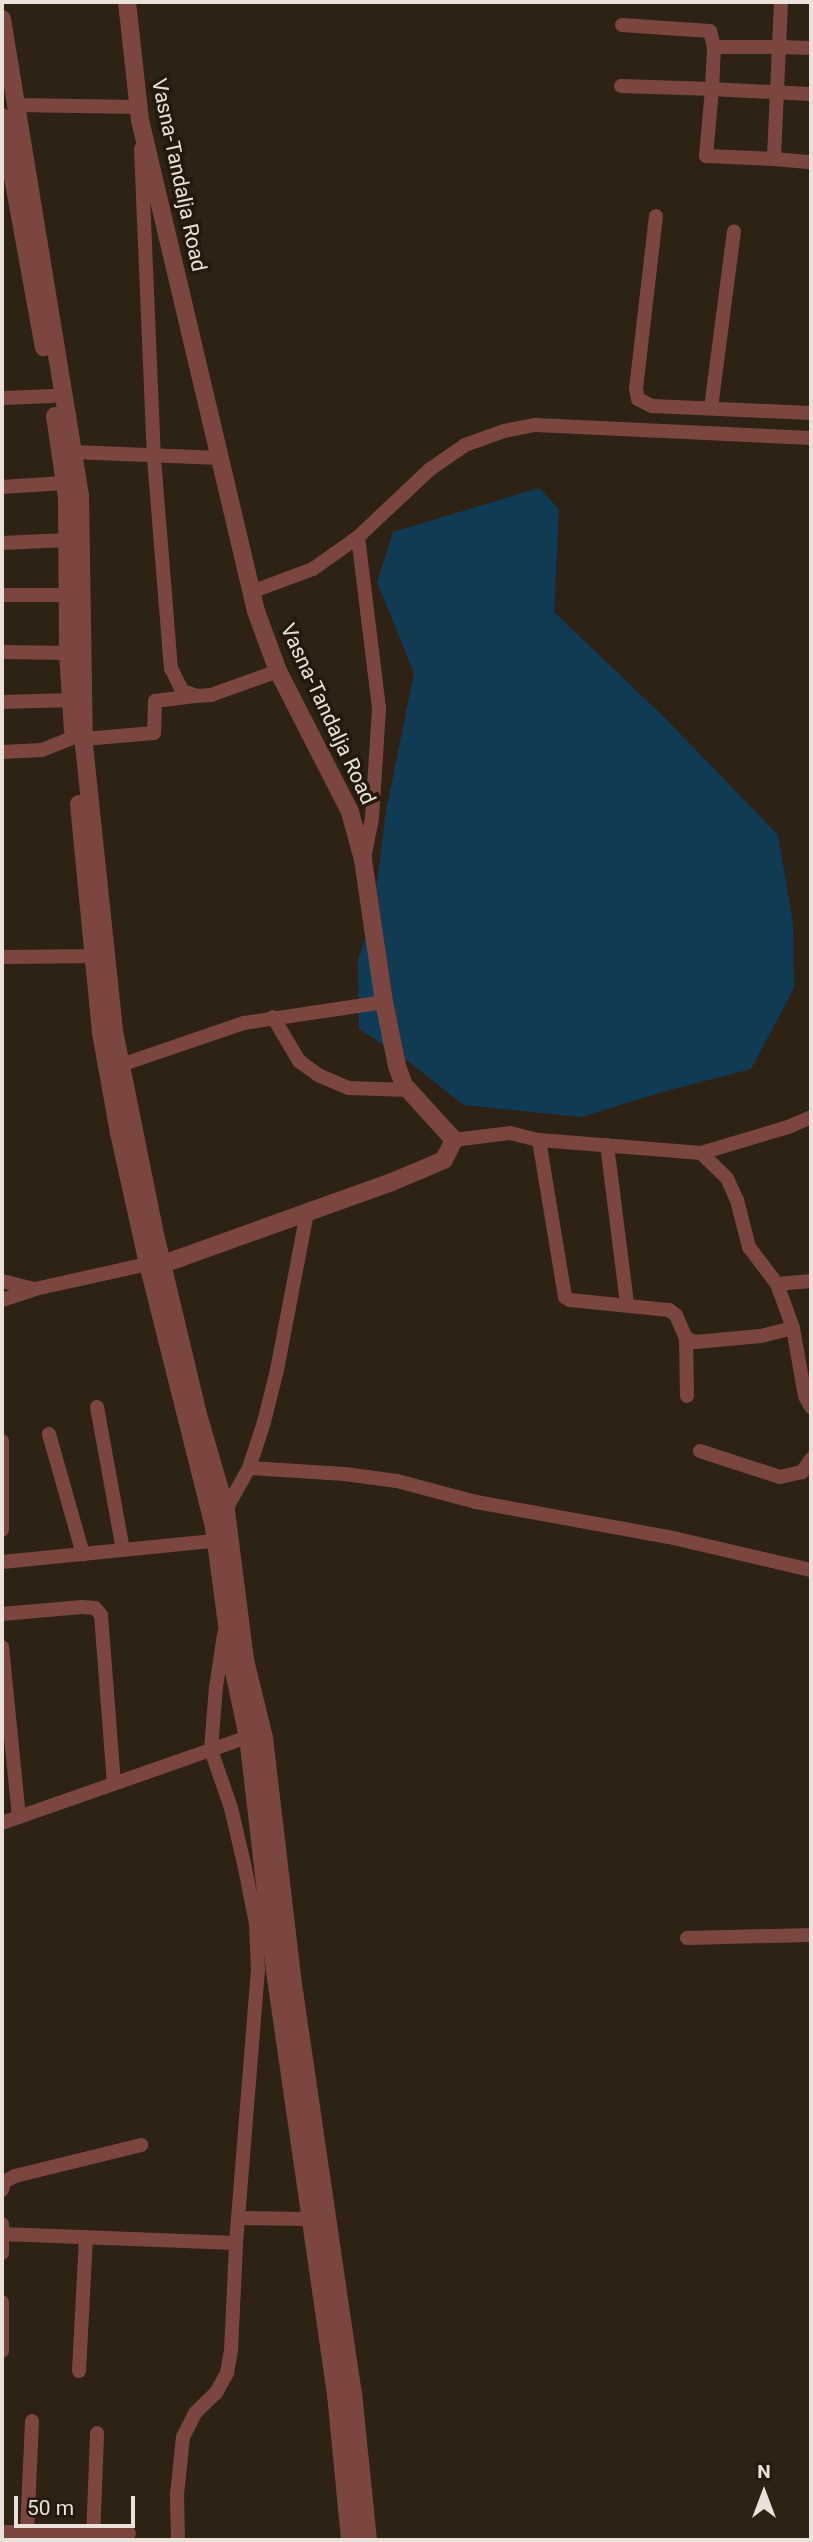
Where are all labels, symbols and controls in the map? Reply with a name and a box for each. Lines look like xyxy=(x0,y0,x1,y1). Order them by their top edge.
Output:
street label: Vasna-Tandalja Road xyxy=(146,76,212,274)
street label: Vasna-Tandalja Road xyxy=(275,620,381,808)
north arrow xyxy=(729,2458,799,2528)
text: N xyxy=(757,2460,771,2483)
scale bar xyxy=(18,2482,138,2526)
text: 50 m xyxy=(27,2496,74,2520)

